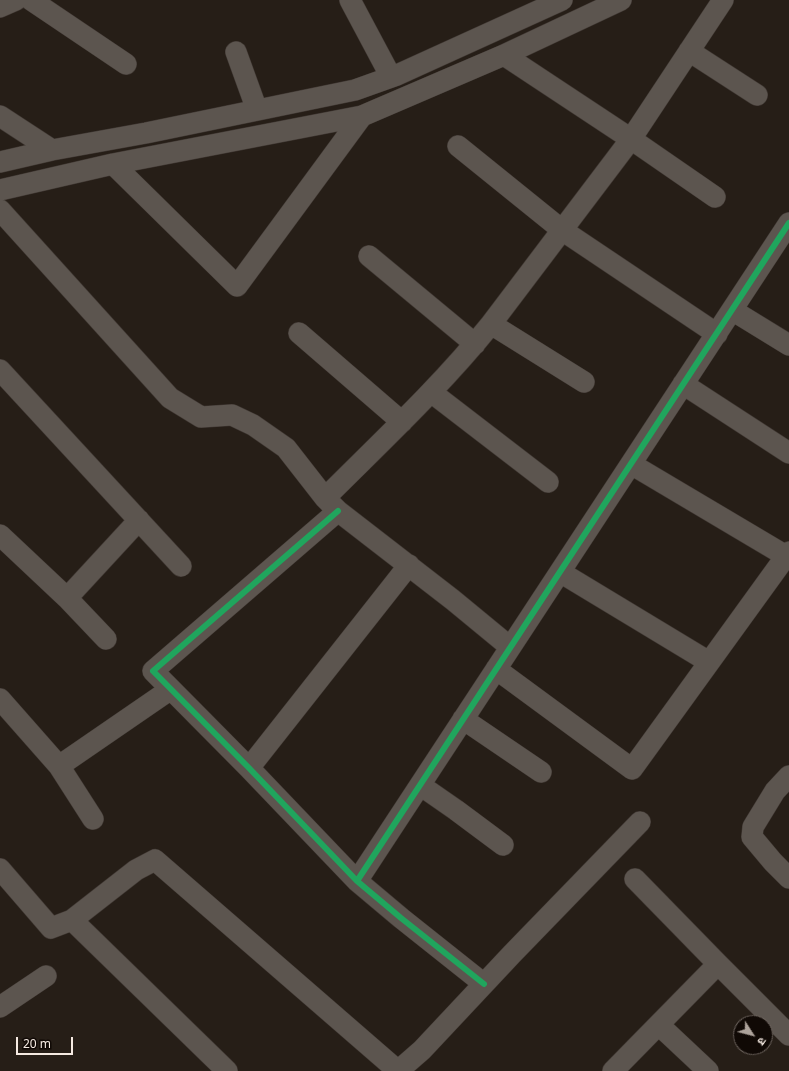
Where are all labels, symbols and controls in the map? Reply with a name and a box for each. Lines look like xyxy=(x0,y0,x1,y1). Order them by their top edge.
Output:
north arrow xyxy=(733,1015,773,1055)
scale bar xyxy=(18,1029,75,1055)
text: 20 m xyxy=(23,1035,51,1052)
text: उ xyxy=(754,1035,770,1049)

